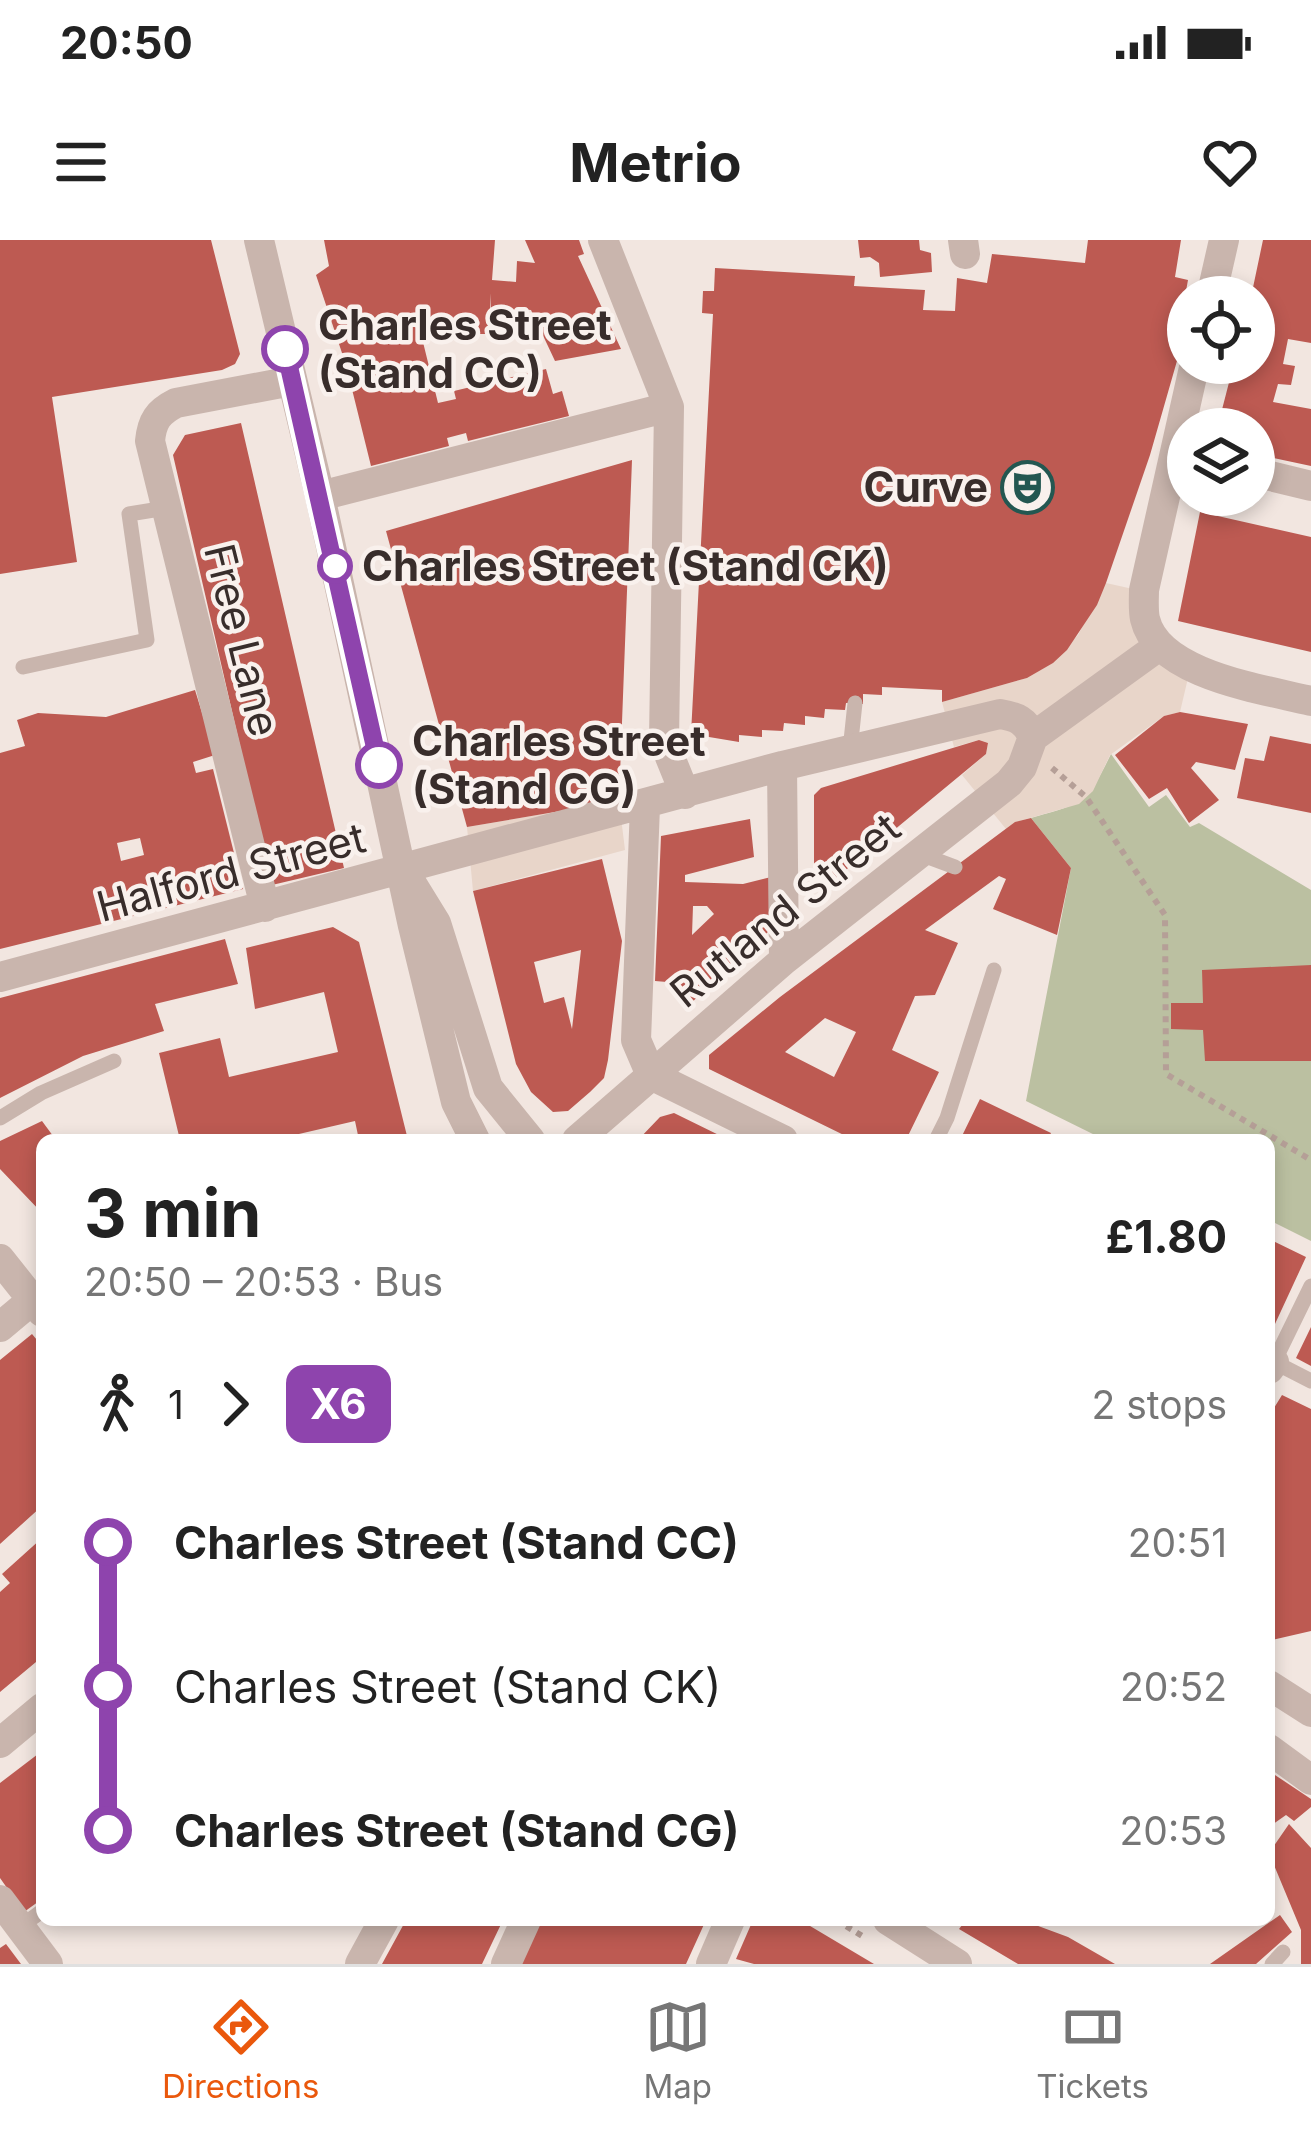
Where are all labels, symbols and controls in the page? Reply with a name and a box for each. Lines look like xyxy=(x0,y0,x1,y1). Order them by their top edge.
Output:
text: 20:50 xyxy=(60,15,193,70)
icon: menu xyxy=(48,129,114,195)
icon: heart xyxy=(1197,129,1263,195)
text: Metrio xyxy=(569,130,742,195)
map controls xyxy=(1167,276,1275,516)
button: locate xyxy=(1167,276,1275,384)
place label: Charles Street (Stand CC) xyxy=(318,299,612,398)
marker: Charles Street (Stand CC) xyxy=(263,327,307,371)
button: layers xyxy=(1167,408,1275,516)
theatre icon: Curve xyxy=(999,459,1055,515)
place label: Curve xyxy=(864,461,988,512)
street label: Free Lane xyxy=(194,539,291,741)
place label: Charles Street (Stand CK) xyxy=(362,540,889,591)
marker: Charles Street (Stand CK) xyxy=(319,550,351,582)
place label: Charles Street (Stand CG) xyxy=(412,715,706,814)
marker: Charles Street (Stand CG) xyxy=(357,743,401,787)
street label: Rutland Street xyxy=(660,802,910,1018)
street label: Halford Street xyxy=(91,811,371,932)
text: 3 min xyxy=(84,1173,261,1253)
text: £1.80 xyxy=(1105,1209,1227,1264)
text: 20:50 – 20:53 · Bus xyxy=(84,1258,443,1305)
icon: walk xyxy=(84,1371,150,1437)
icon: forward xyxy=(202,1371,268,1437)
text: X6 xyxy=(310,1378,367,1429)
text: 1 xyxy=(168,1381,184,1428)
text: 2 stops xyxy=(1091,1381,1227,1428)
text: Charles Street (Stand CC) xyxy=(174,1515,739,1570)
text: 20:51 xyxy=(1128,1519,1227,1566)
text: Charles Street (Stand CK) xyxy=(174,1659,721,1714)
text: 20:52 xyxy=(1120,1663,1227,1710)
text: Charles Street (Stand CG) xyxy=(174,1803,740,1858)
text: 20:53 xyxy=(1120,1807,1227,1854)
tab: Directions xyxy=(162,1994,319,2106)
tab: Map xyxy=(644,1994,712,2106)
tab: Tickets xyxy=(1036,1994,1149,2106)

